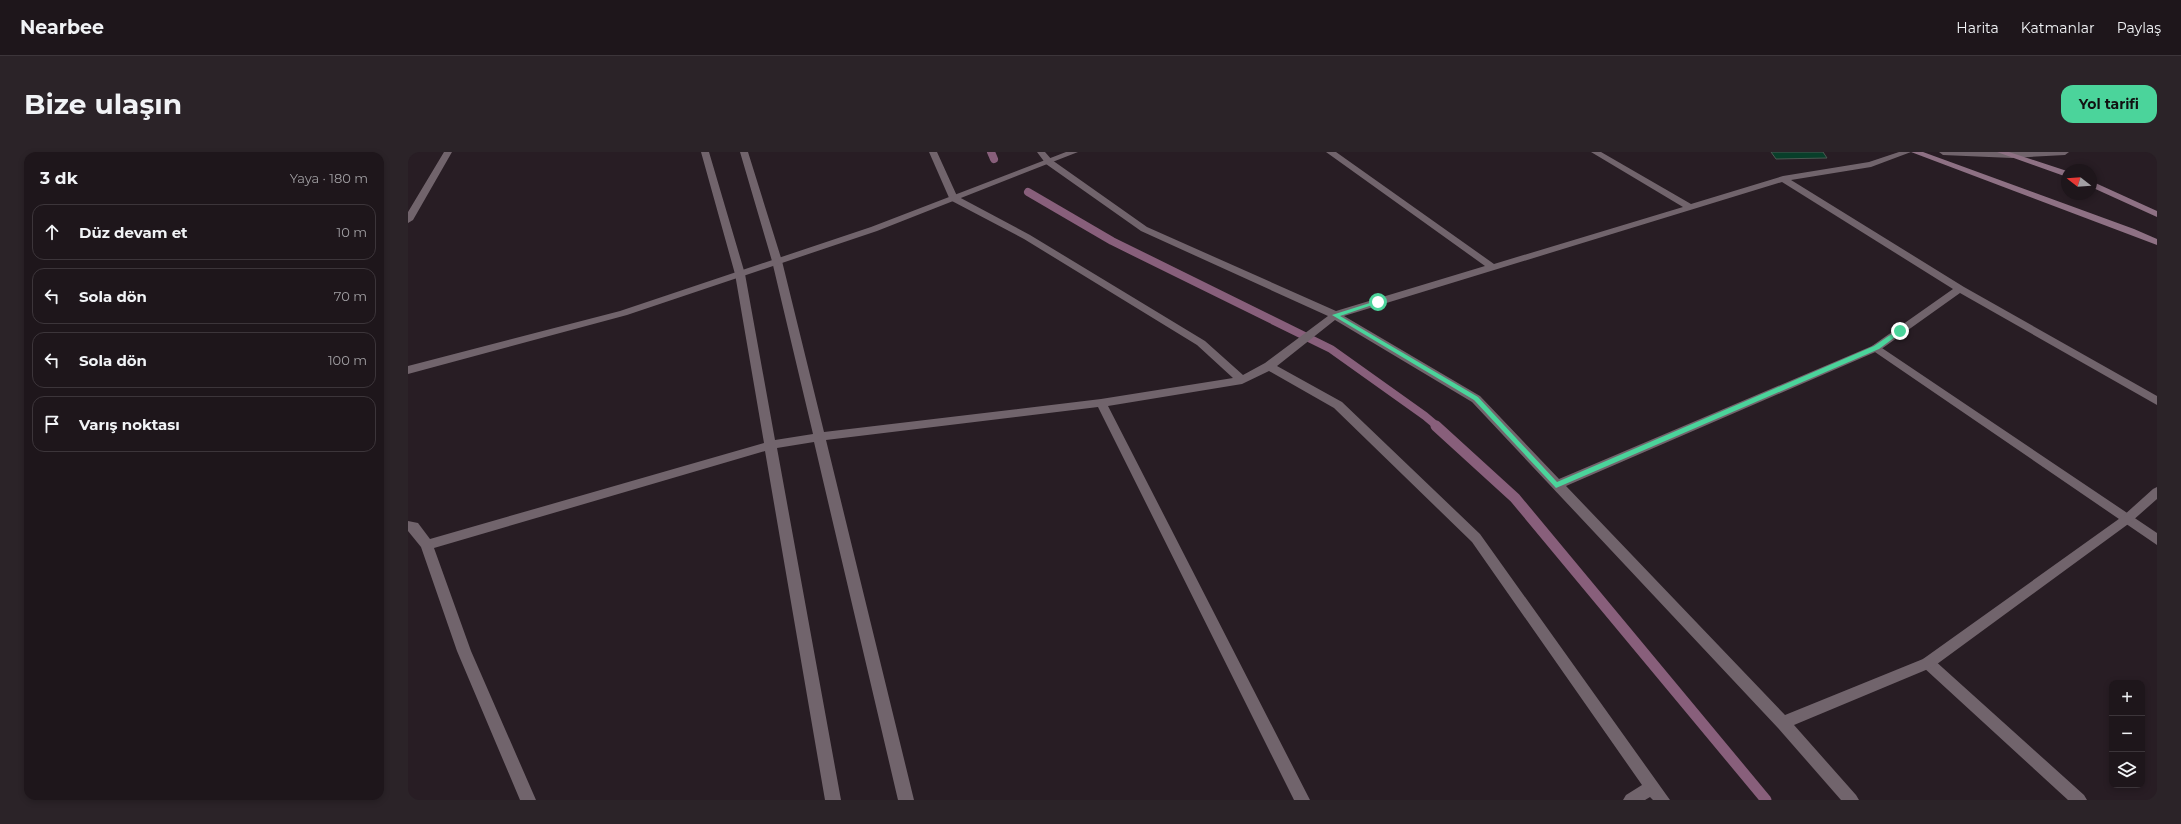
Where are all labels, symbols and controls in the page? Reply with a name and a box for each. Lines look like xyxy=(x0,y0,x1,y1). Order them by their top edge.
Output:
text: Nearbee xyxy=(20,16,104,39)
text: Harita xyxy=(1956,19,1999,37)
text: Katmanlar xyxy=(2021,19,2095,37)
text: Paylaş xyxy=(2117,19,2161,37)
button: Yol tarifi xyxy=(2061,85,2157,123)
text: Bize ulaşın xyxy=(24,87,182,121)
north arrow xyxy=(2061,164,2097,200)
text: 3 dk xyxy=(40,168,78,188)
text: Yaya · 180 m xyxy=(290,170,368,186)
icon: ahead xyxy=(41,221,63,243)
text: Düz devam et xyxy=(79,223,188,242)
text: 10 m xyxy=(337,224,367,240)
icon: left xyxy=(41,285,63,307)
text: Sola dön xyxy=(79,287,147,306)
text: 70 m xyxy=(334,288,367,304)
route start xyxy=(1369,293,1387,311)
route end xyxy=(1891,322,1909,340)
icon: left xyxy=(41,349,63,371)
text: Sola dön xyxy=(79,351,147,370)
text: 100 m xyxy=(328,352,367,368)
icon: arrive xyxy=(41,413,63,435)
text: Varış noktası xyxy=(79,415,180,434)
map controls xyxy=(2109,680,2145,788)
button: + xyxy=(2109,680,2145,716)
button: − xyxy=(2109,716,2145,752)
button: layers xyxy=(2109,752,2145,788)

